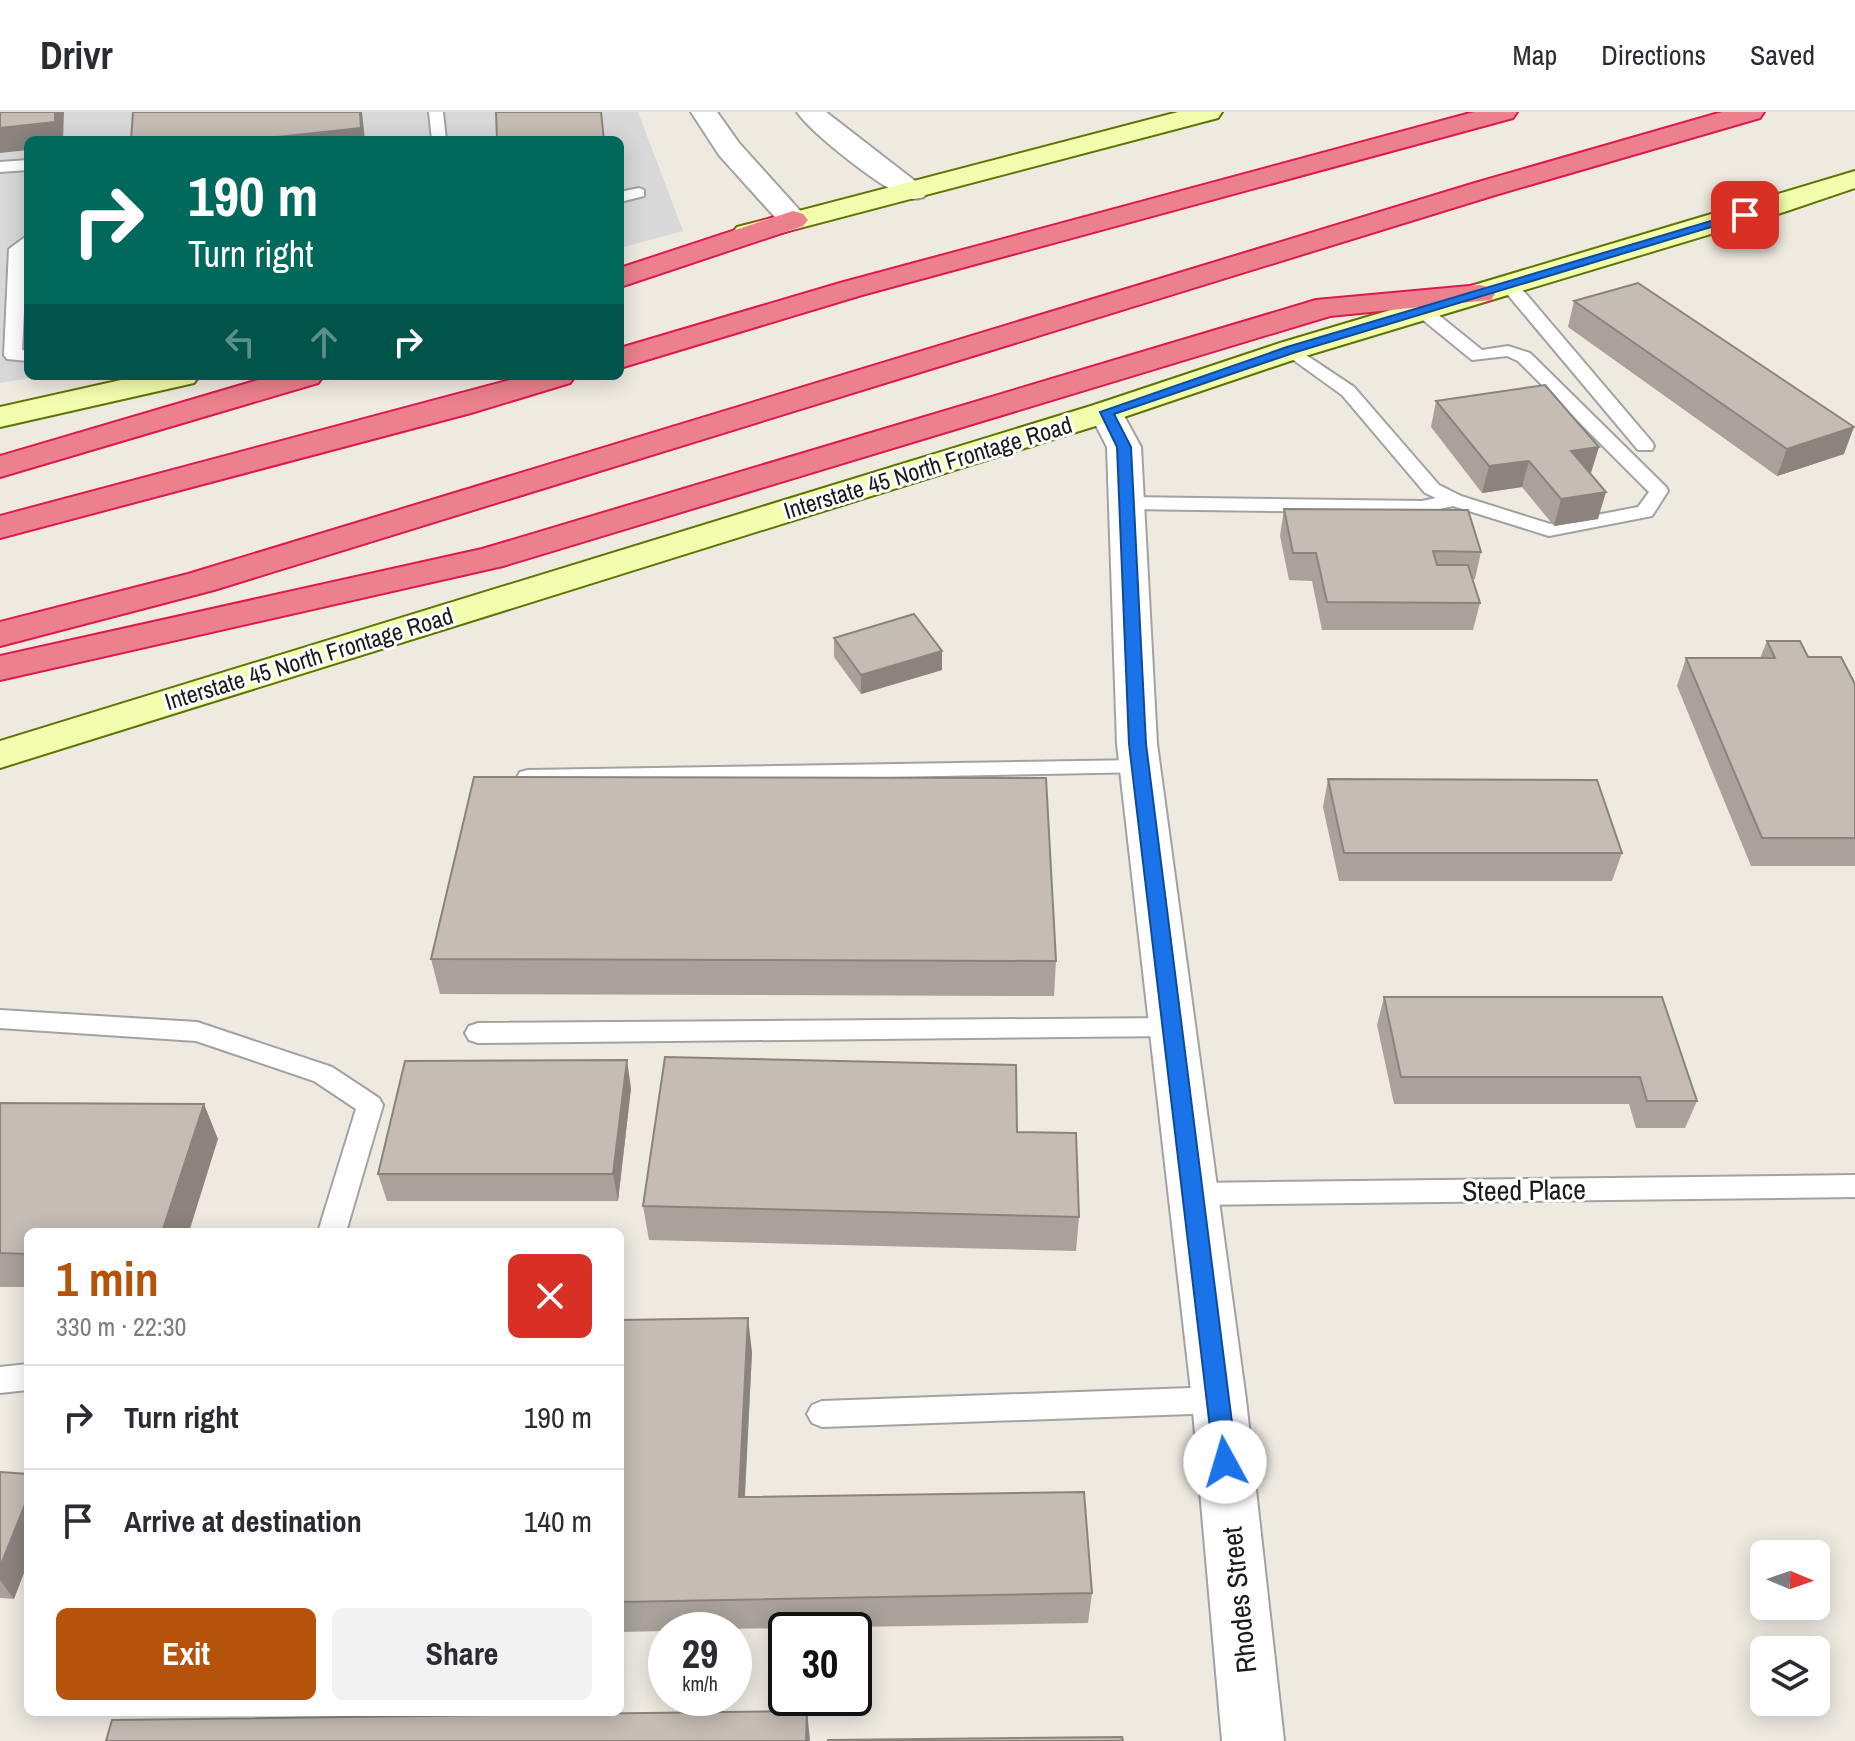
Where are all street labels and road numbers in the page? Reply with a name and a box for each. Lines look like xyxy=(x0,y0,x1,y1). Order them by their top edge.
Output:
street label: Interstate 45 North Frontage Road xyxy=(780,408,1076,526)
street label: Interstate 45 North Frontage Road xyxy=(161,599,457,717)
street label: Steed Place xyxy=(1462,1170,1586,1210)
street label: Rhodes Street xyxy=(1212,1525,1266,1675)

